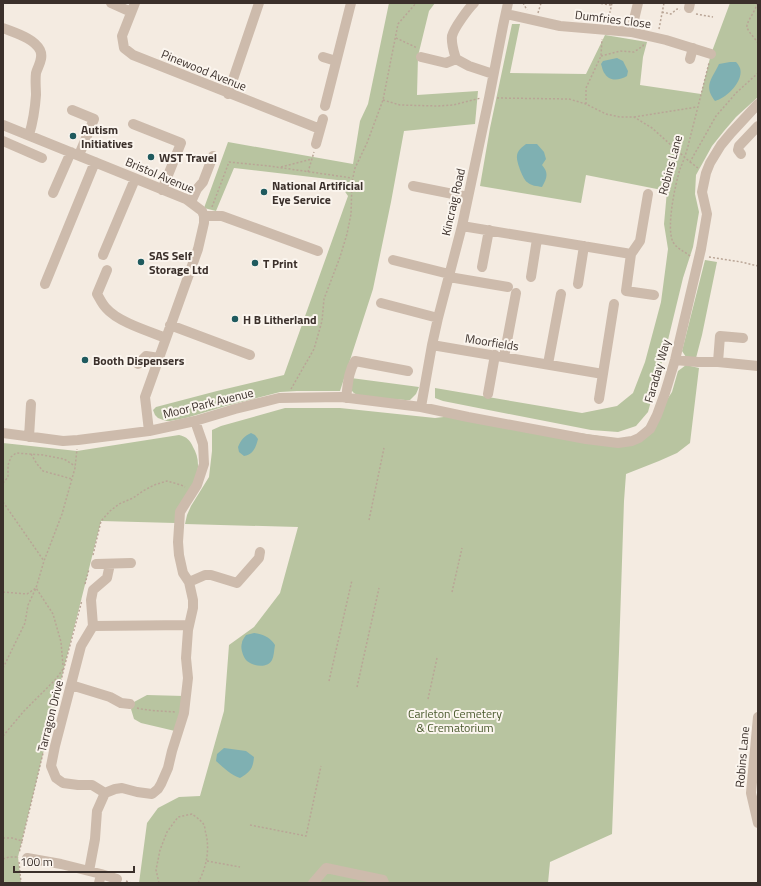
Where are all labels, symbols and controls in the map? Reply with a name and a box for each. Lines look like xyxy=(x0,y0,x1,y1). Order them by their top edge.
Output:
street label: Dumfries Close xyxy=(574,5,652,33)
street label: Pinewood Avenue xyxy=(159,44,249,96)
place label: Autism Initiatives xyxy=(81,120,133,153)
marker: Autism Initiatives xyxy=(68,131,78,141)
street label: Robins Lane xyxy=(653,133,687,197)
place label: WST Travel xyxy=(159,148,217,167)
street label: Bristol Avenue xyxy=(123,152,197,198)
marker: WST Travel xyxy=(146,152,156,162)
street label: Kincraig Road xyxy=(436,166,470,238)
place label: National Artificial Eye Service xyxy=(272,176,363,209)
marker: National Artificial Eye Service xyxy=(259,187,269,197)
place label: SAS Self Storage Ltd xyxy=(149,246,208,279)
place label: T Print xyxy=(263,254,298,273)
marker: SAS Self Storage Ltd xyxy=(136,257,146,267)
marker: T Print xyxy=(250,258,260,268)
place label: H B Litherland xyxy=(243,310,317,329)
marker: H B Litherland xyxy=(230,314,240,324)
street label: Moorfields xyxy=(464,328,521,356)
street label: Faraday Way xyxy=(639,337,675,405)
place label: Booth Dispensers xyxy=(93,351,185,370)
marker: Booth Dispensers xyxy=(80,355,90,365)
street label: Moor Park Avenue xyxy=(161,383,255,423)
street label: Tarragon Drive xyxy=(32,678,68,754)
park label: Carleton Cemetery & Crematorium xyxy=(408,704,502,737)
street label: Robins Lane xyxy=(730,726,754,788)
scale bar xyxy=(14,848,134,874)
text: 100 m xyxy=(20,852,53,871)

